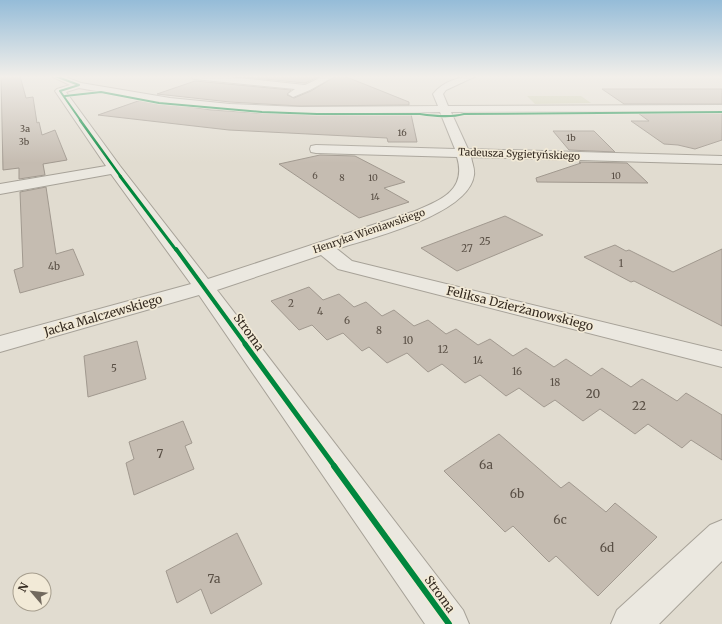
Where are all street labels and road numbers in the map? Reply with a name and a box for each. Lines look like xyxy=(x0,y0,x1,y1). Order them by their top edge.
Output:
street label: Tadeusza Sygietyńskiego xyxy=(458,145,580,163)
street label: Henryka Wieniawskiego xyxy=(311,206,427,256)
street label: Feliksa Dzierżanowskiego xyxy=(445,282,595,334)
street label: Jacka Malczewskiego xyxy=(41,291,164,339)
street label: Stroma xyxy=(231,311,268,354)
street label: Stroma xyxy=(422,573,459,616)

